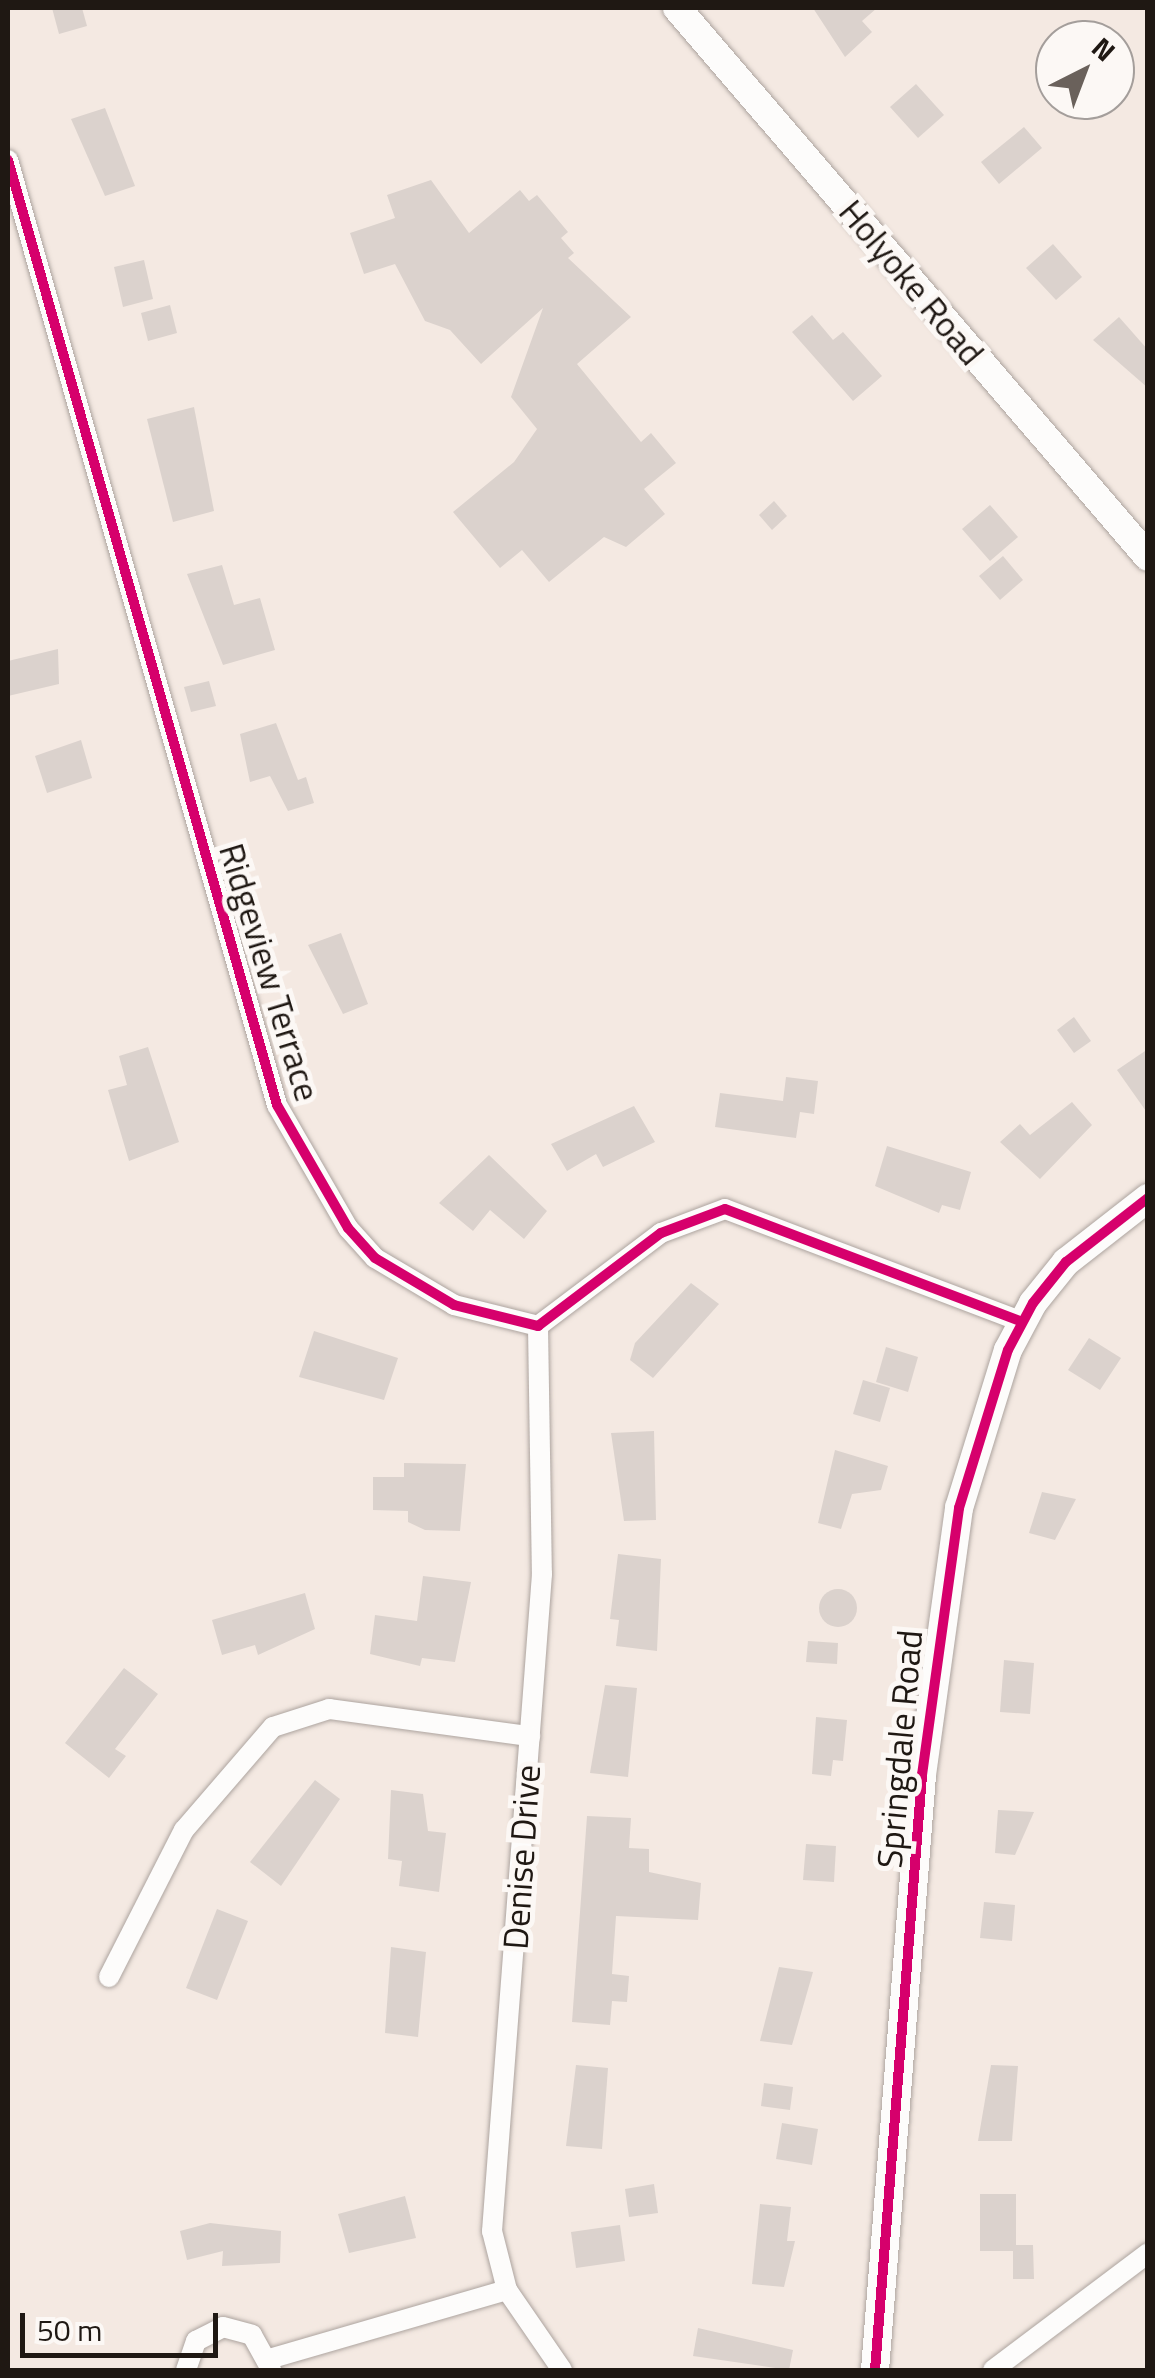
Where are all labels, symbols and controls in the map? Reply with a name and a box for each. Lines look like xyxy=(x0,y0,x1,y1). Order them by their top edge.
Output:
north arrow xyxy=(1035,20,1135,120)
text: N xyxy=(1082,26,1126,71)
street label: Holyoke Road xyxy=(831,191,993,373)
street label: Ridgeview Terrace xyxy=(211,838,329,1106)
street label: Springdale Road xyxy=(868,1628,930,1870)
street label: Denise Drive xyxy=(494,1763,548,1951)
scale bar xyxy=(25,2293,222,2355)
text: 50 m xyxy=(37,2307,102,2353)

